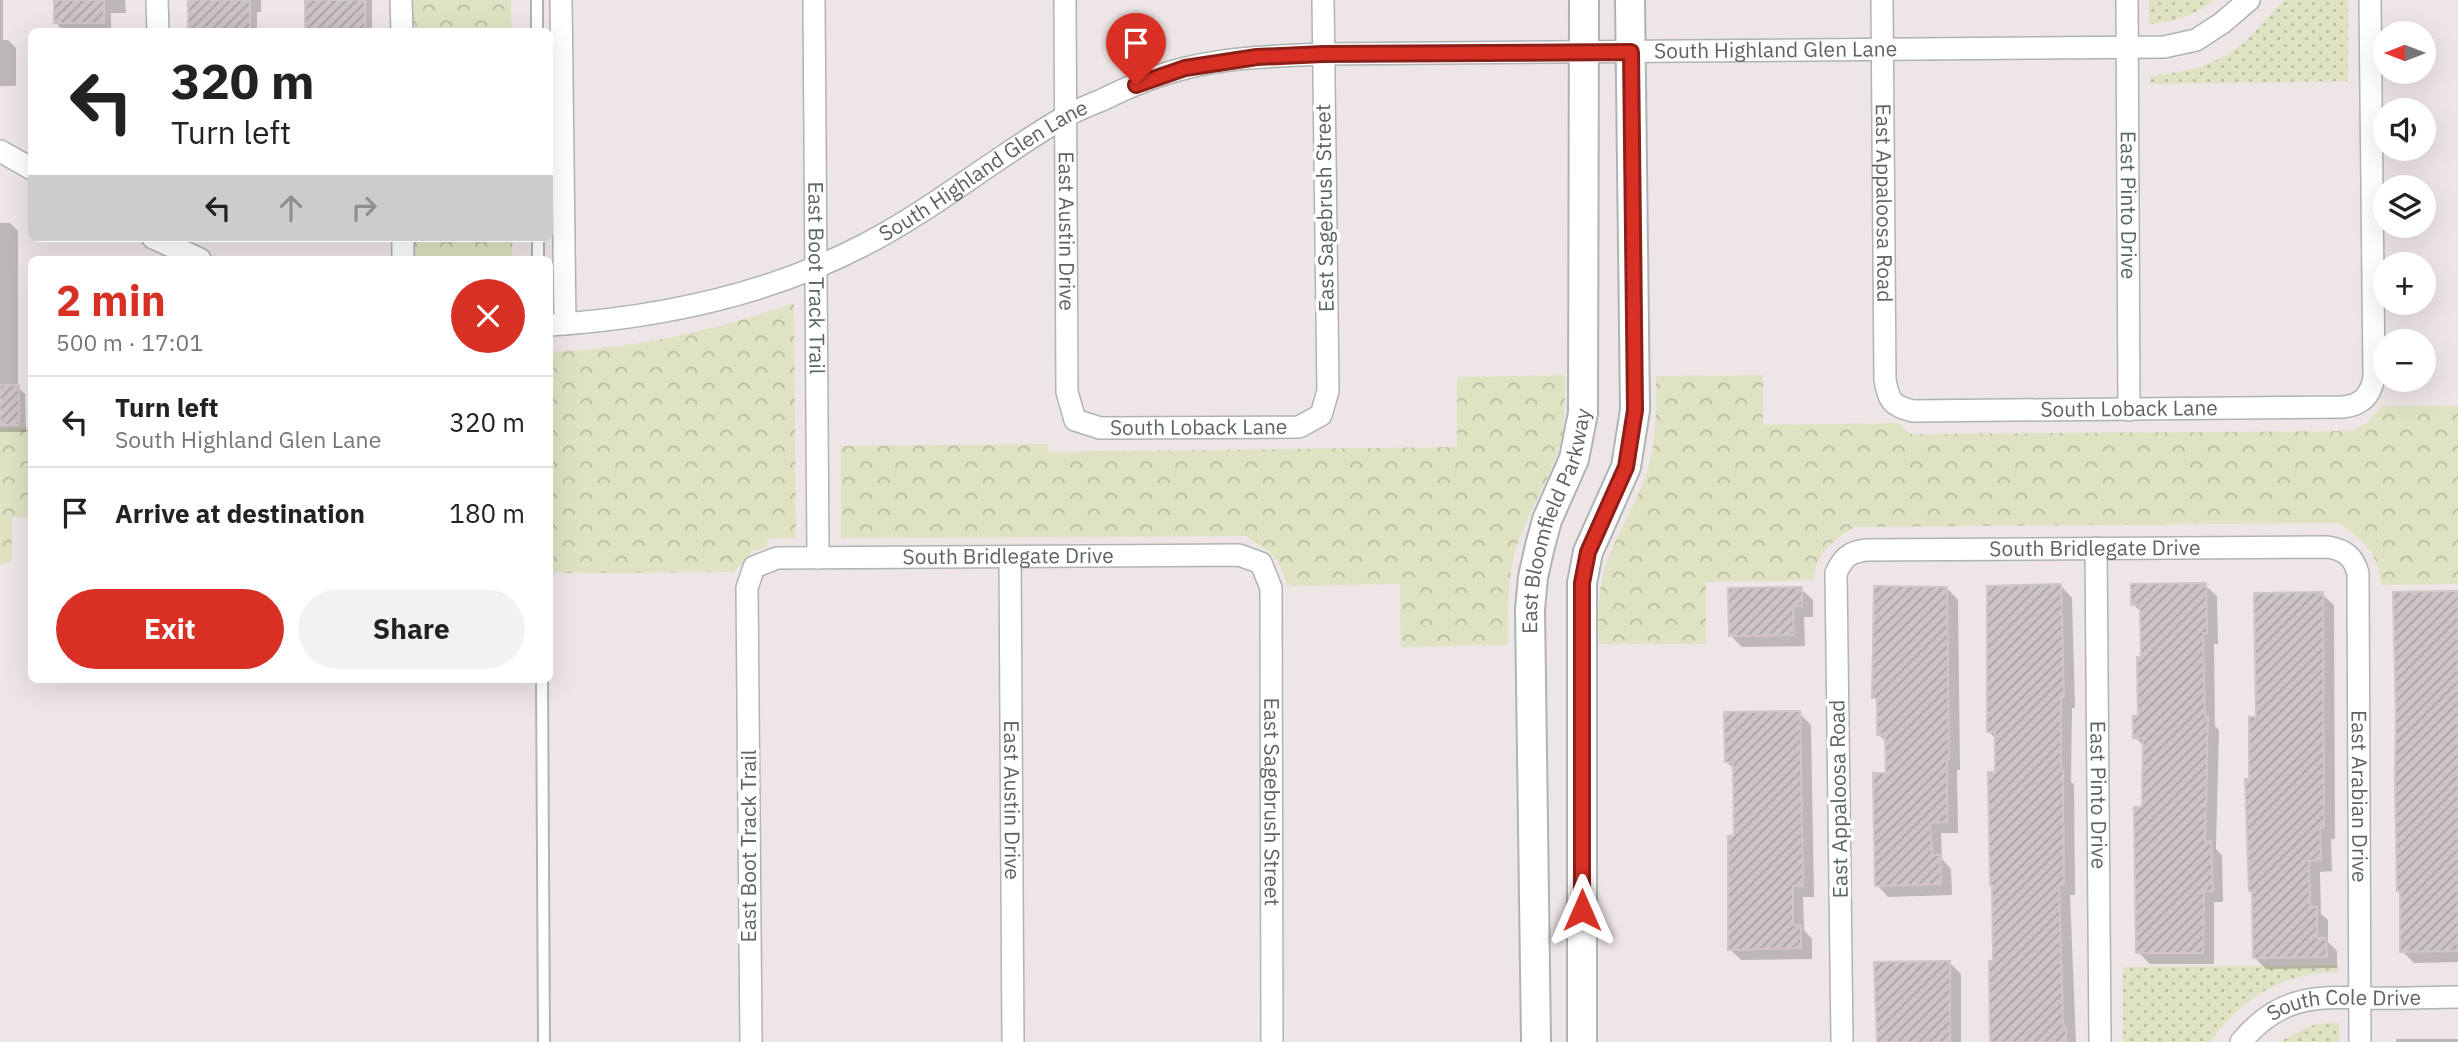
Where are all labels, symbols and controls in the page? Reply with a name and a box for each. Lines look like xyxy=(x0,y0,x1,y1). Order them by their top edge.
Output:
pin xyxy=(1106,13,1166,85)
north arrow xyxy=(2373,21,2436,84)
map controls xyxy=(2373,21,2436,392)
icon: arrive xyxy=(1117,24,1155,62)
street label: South Highland Glen Lane xyxy=(1654,34,1897,64)
text: 320 m xyxy=(171,49,315,112)
icon: left xyxy=(56,56,147,147)
street label: South Highland Glen Lane xyxy=(873,93,1092,247)
button: sound xyxy=(2373,98,2436,161)
street label: East Appaloosa Road xyxy=(1870,103,1899,303)
street label: East Sagebrush Street xyxy=(1308,104,1340,312)
text: Turn left xyxy=(171,111,291,153)
street label: East Pinto Drive xyxy=(2115,131,2143,279)
street label: East Austin Drive xyxy=(1053,151,1082,311)
button: layers xyxy=(2373,175,2436,238)
street label: East Boot Track Trail xyxy=(802,181,832,375)
icon: left xyxy=(199,189,237,227)
icon: ahead xyxy=(272,189,310,227)
icon: right xyxy=(345,189,383,227)
button: + xyxy=(2373,252,2436,315)
text: 2 min xyxy=(56,273,166,328)
button: close xyxy=(451,279,525,353)
text: 500 m · 17:01 xyxy=(56,327,203,357)
button: − xyxy=(2373,329,2436,392)
text: Turn left xyxy=(115,390,218,424)
street label: South Loback Lane xyxy=(2040,393,2218,423)
icon: left xyxy=(56,403,94,441)
text: 320 m xyxy=(449,405,525,439)
street label: East Bloomfield Parkway xyxy=(1515,405,1597,634)
street label: South Loback Lane xyxy=(1110,412,1287,441)
text: South Highland Glen Lane xyxy=(115,424,381,454)
icon: arrive xyxy=(56,494,94,532)
text: Arrive at destination xyxy=(115,496,365,530)
text: 180 m xyxy=(449,496,525,530)
street label: South Bridlegate Drive xyxy=(1989,533,2200,562)
street label: South Bridlegate Drive xyxy=(902,541,1114,570)
button: Exit xyxy=(56,589,284,669)
button: Share xyxy=(298,589,525,669)
street label: East Sagebrush Street xyxy=(1258,698,1287,906)
street label: East Appaloosa Road xyxy=(1822,699,1854,899)
street label: East Arabian Drive xyxy=(2346,710,2374,883)
street label: East Austin Drive xyxy=(998,720,1027,880)
street label: East Pinto Drive xyxy=(2084,721,2114,869)
street label: East Boot Track Trail xyxy=(734,749,762,942)
position arrow xyxy=(1545,873,1619,947)
street label: South Cole Drive xyxy=(2261,982,2421,1027)

